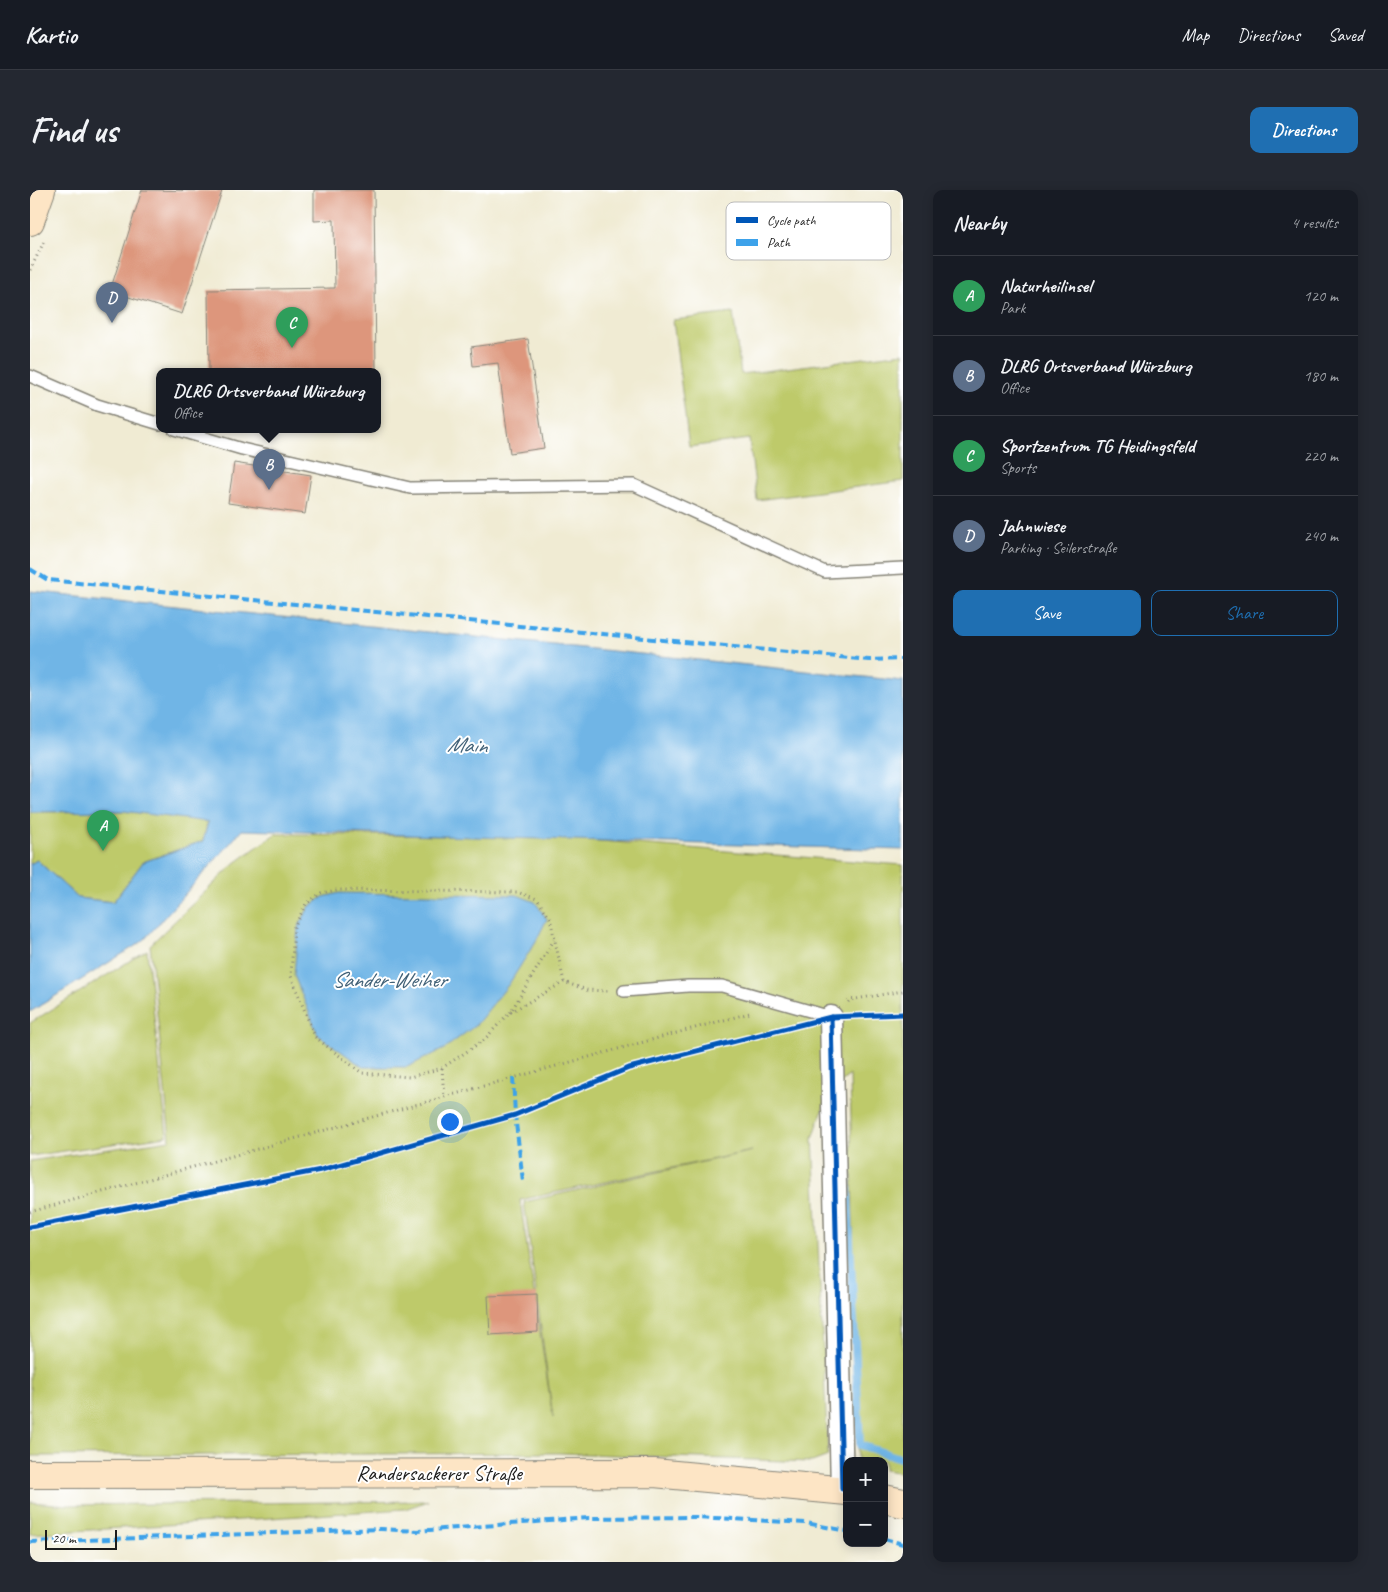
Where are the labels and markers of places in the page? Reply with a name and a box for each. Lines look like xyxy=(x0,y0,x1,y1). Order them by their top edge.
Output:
pin: D xyxy=(96,282,128,323)
pin: C xyxy=(276,307,308,348)
pin: B xyxy=(253,449,285,490)
pin: A xyxy=(87,810,119,851)

